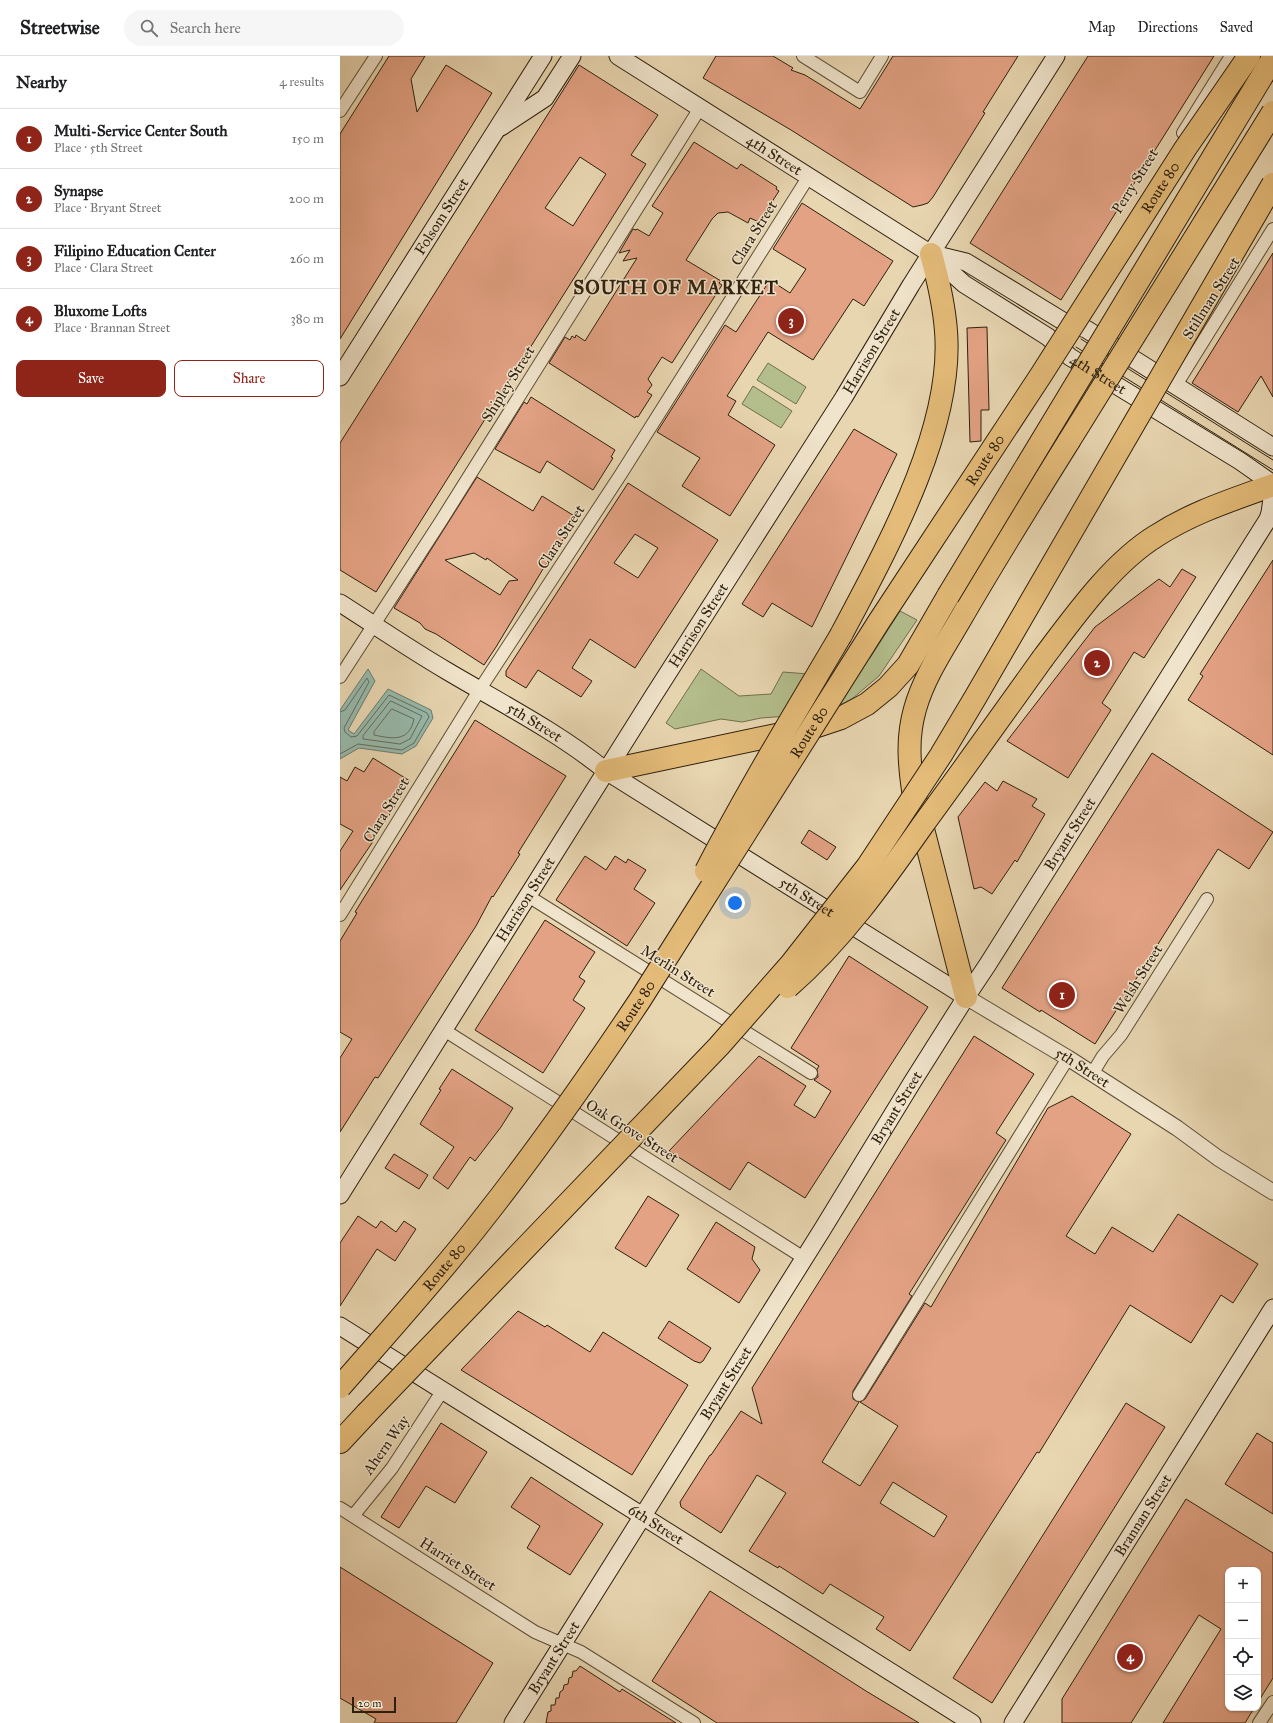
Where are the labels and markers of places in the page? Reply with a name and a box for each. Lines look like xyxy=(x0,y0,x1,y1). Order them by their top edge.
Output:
pin: 3 xyxy=(778,306,804,336)
pin: 2 xyxy=(1084,648,1110,678)
pin: 1 xyxy=(1049,980,1075,1010)
pin: 4 xyxy=(1117,1642,1143,1672)

